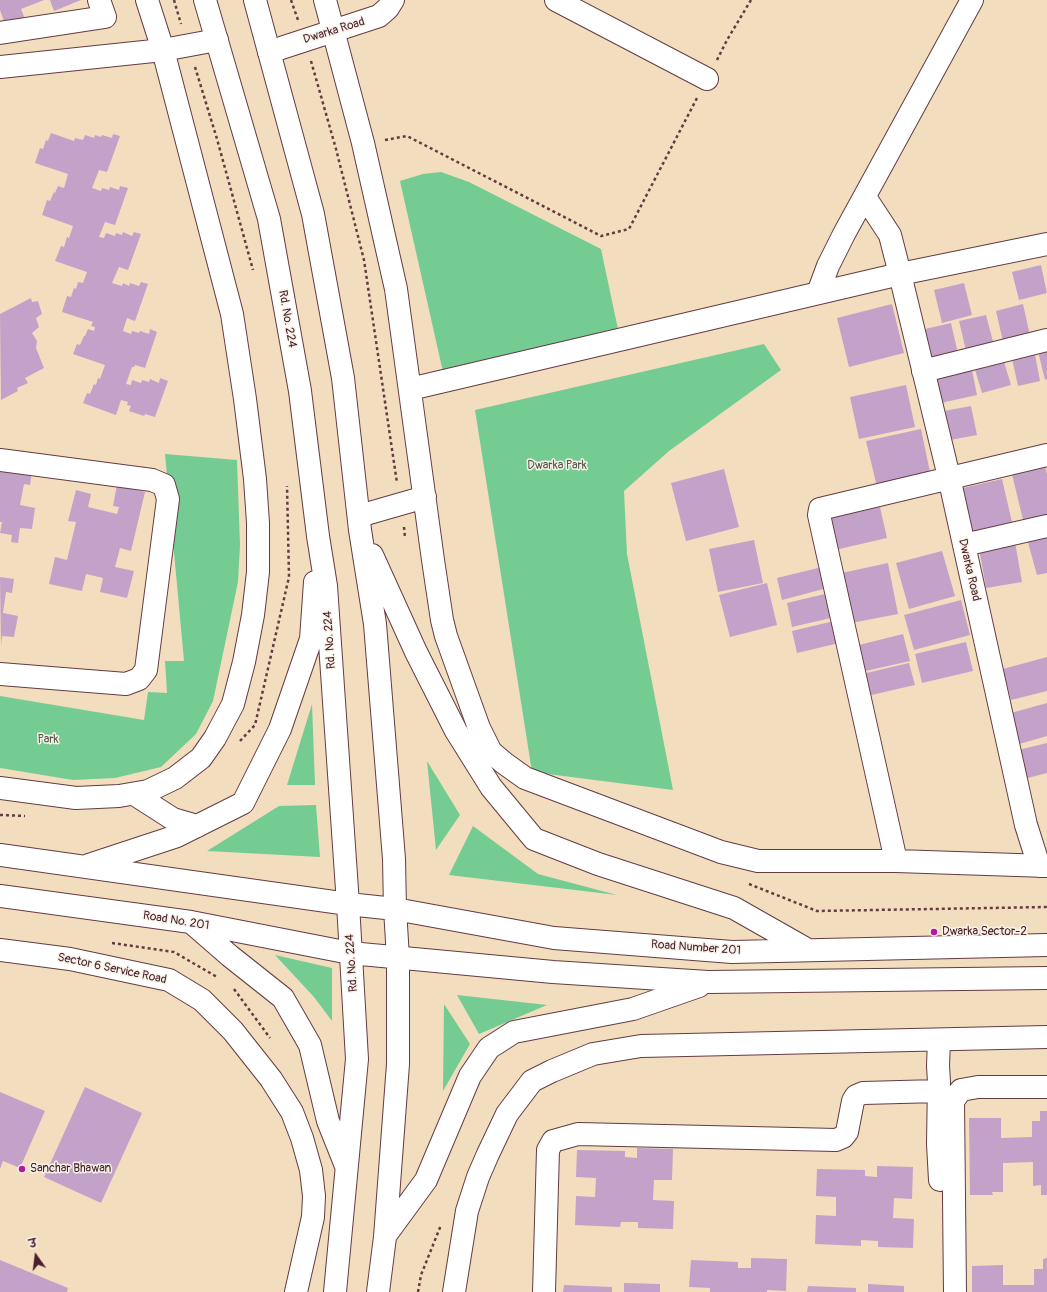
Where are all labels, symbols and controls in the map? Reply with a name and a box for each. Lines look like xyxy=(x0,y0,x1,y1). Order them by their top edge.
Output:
street label: Dwarka Road xyxy=(302,15,366,47)
street label: Rd. No. 224 xyxy=(275,289,299,349)
park label: Dwarka Park xyxy=(527,459,587,473)
street label: Dwarka Road xyxy=(955,537,983,603)
street label: Rd. No. 224 xyxy=(321,610,339,670)
park label: Park xyxy=(37,733,59,747)
street label: Road No. 201 xyxy=(142,909,210,933)
place label: Dwarka Sector-2 xyxy=(942,925,1027,939)
marker: Dwarka Sector-2 xyxy=(929,927,939,937)
street label: Rd. No. 224 xyxy=(343,933,361,993)
street label: Road Number 201 xyxy=(651,938,741,958)
street label: Sector 6 Service Road xyxy=(56,950,168,988)
place label: Sanchar Bhawan xyxy=(30,1162,111,1176)
marker: Sanchar Bhawan xyxy=(17,1164,27,1174)
north arrow xyxy=(16,1236,56,1276)
text: उ xyxy=(28,1237,38,1251)

